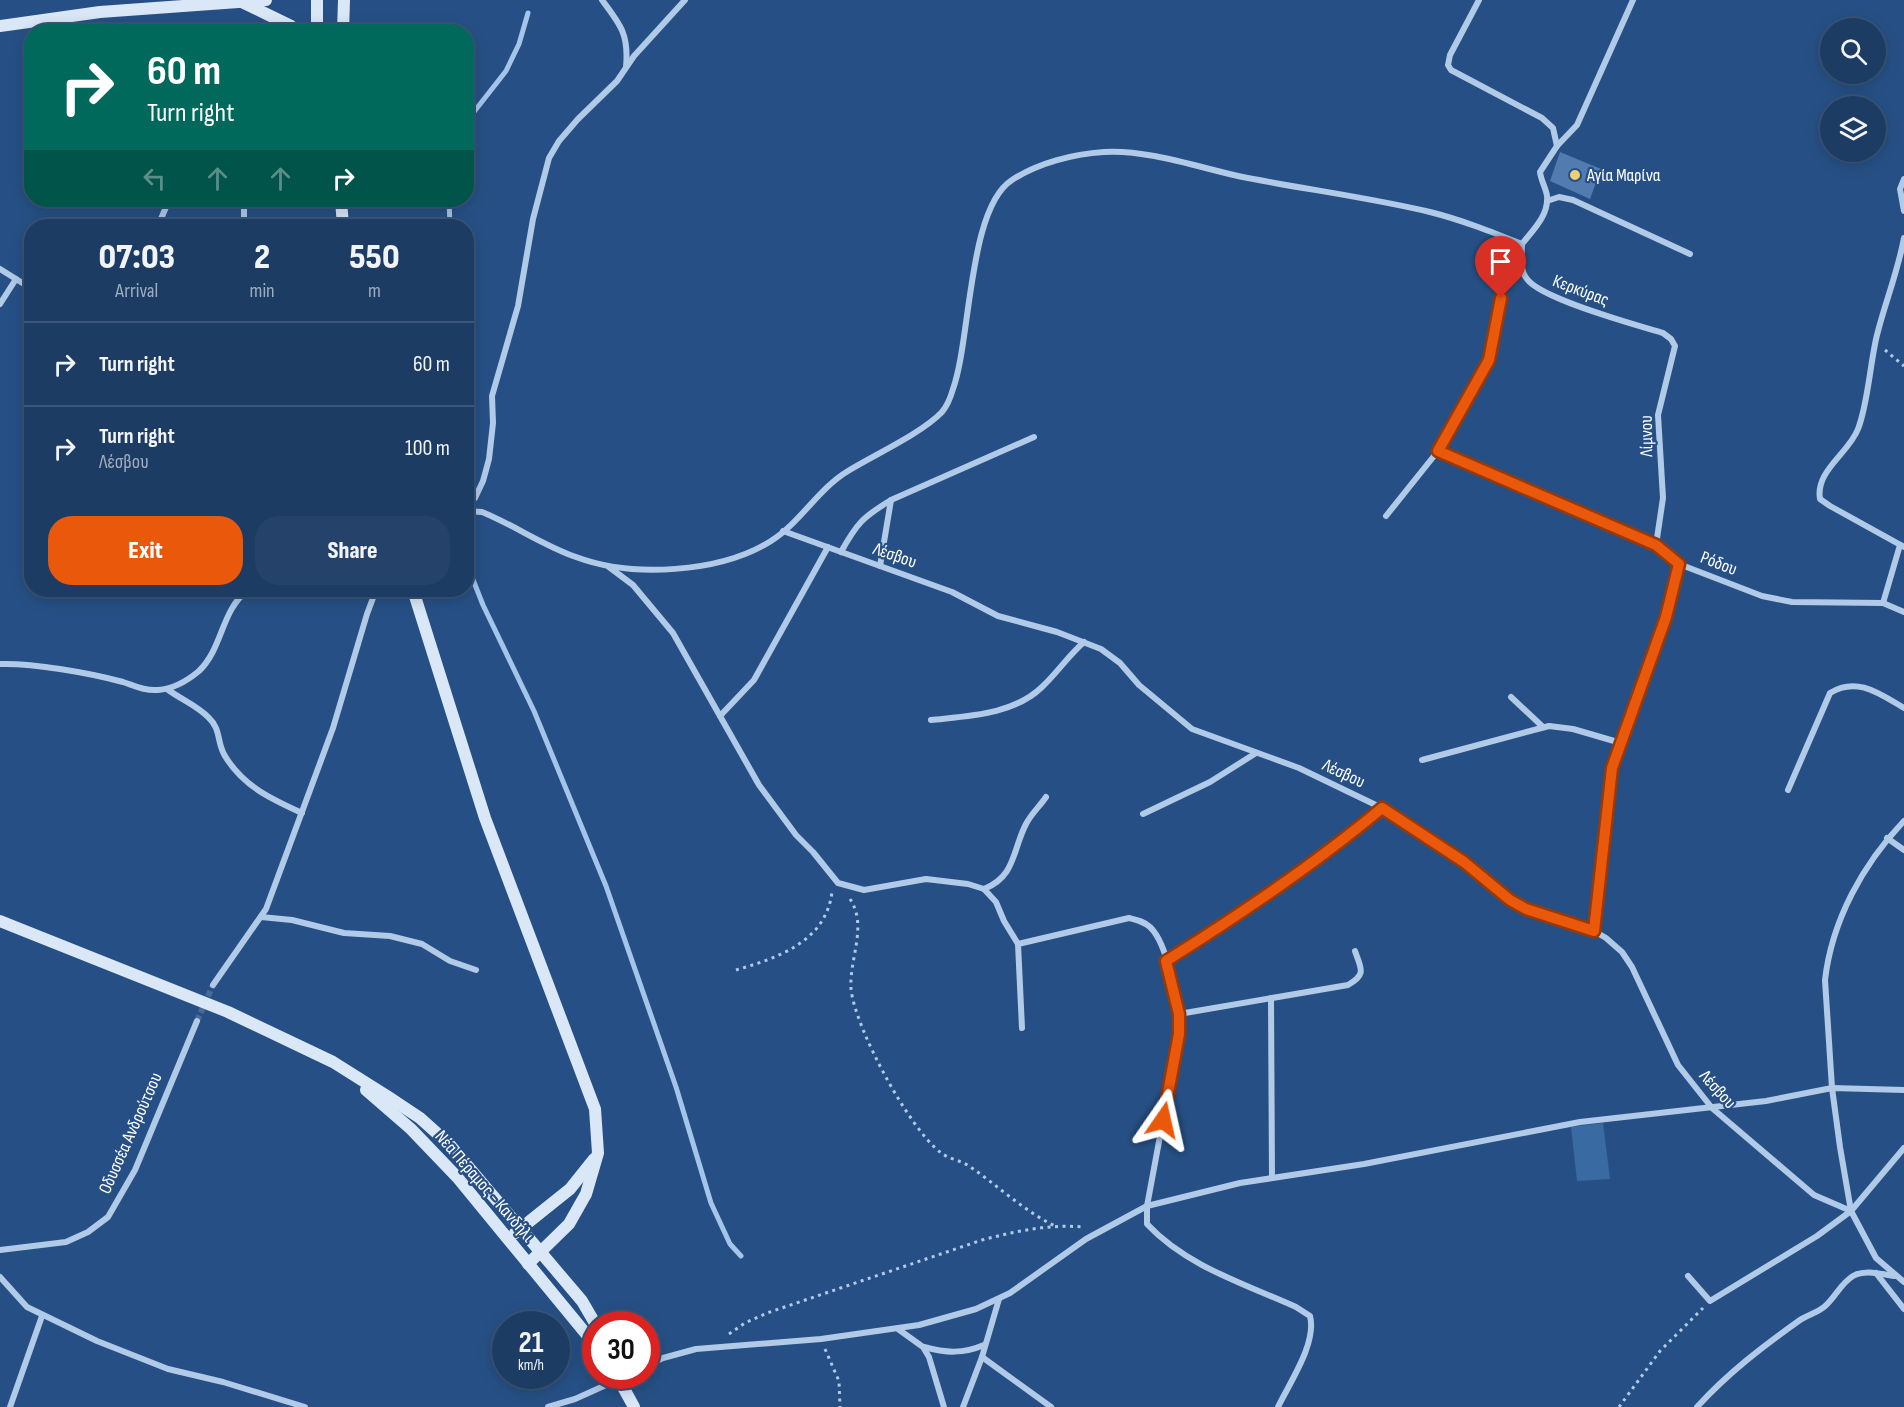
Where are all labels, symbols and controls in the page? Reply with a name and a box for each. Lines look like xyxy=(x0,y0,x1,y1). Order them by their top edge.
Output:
map controls xyxy=(1820,18,1886,162)
button: search xyxy=(1820,18,1886,84)
text: 60 m xyxy=(147,46,221,97)
icon: right xyxy=(48,48,126,126)
button: layers xyxy=(1820,96,1886,162)
text: Turn right xyxy=(147,97,234,129)
icon: left xyxy=(138,162,171,195)
icon: ahead xyxy=(201,162,234,195)
icon: ahead xyxy=(264,162,297,195)
icon: right xyxy=(327,162,360,195)
place label: Αγία Μαρίνα xyxy=(1586,165,1661,186)
marker: Αγία Μαρίνα xyxy=(1568,168,1582,182)
text: 07:03 xyxy=(98,236,175,279)
text: 2 xyxy=(254,236,270,279)
text: 550 xyxy=(349,236,400,279)
pin xyxy=(1475,236,1526,298)
icon: arrive xyxy=(1484,245,1517,278)
street label: Κερκύρας xyxy=(1550,270,1612,311)
text: Arrival xyxy=(115,279,158,303)
text: min xyxy=(250,279,275,303)
text: m xyxy=(368,279,381,303)
icon: right xyxy=(48,348,81,381)
text: Turn right xyxy=(99,351,175,378)
text: 60 m xyxy=(413,351,450,378)
street label: Λίμνου xyxy=(1636,415,1657,458)
text: Turn right xyxy=(99,423,175,450)
icon: right xyxy=(48,432,81,465)
text: 100 m xyxy=(405,435,450,462)
text: Λέσβου xyxy=(99,450,149,474)
button: Exit xyxy=(48,516,243,585)
button: Share xyxy=(255,516,450,585)
street label: Λέσβου xyxy=(869,538,919,573)
street label: Ρόδου xyxy=(1697,547,1740,580)
street label: Λέσβου xyxy=(1318,754,1368,792)
street label: Λέσβου xyxy=(1694,1065,1740,1113)
street label: Οδυσσέα Ανδρούτσου xyxy=(94,1069,167,1197)
position arrow xyxy=(1131,1088,1195,1152)
street label: Νέα Πέραμος - Κανδήλι xyxy=(431,1126,539,1247)
speed limit sign: 30 xyxy=(582,1311,660,1389)
text: 21 xyxy=(519,1325,543,1361)
text: km/h xyxy=(518,1356,544,1375)

